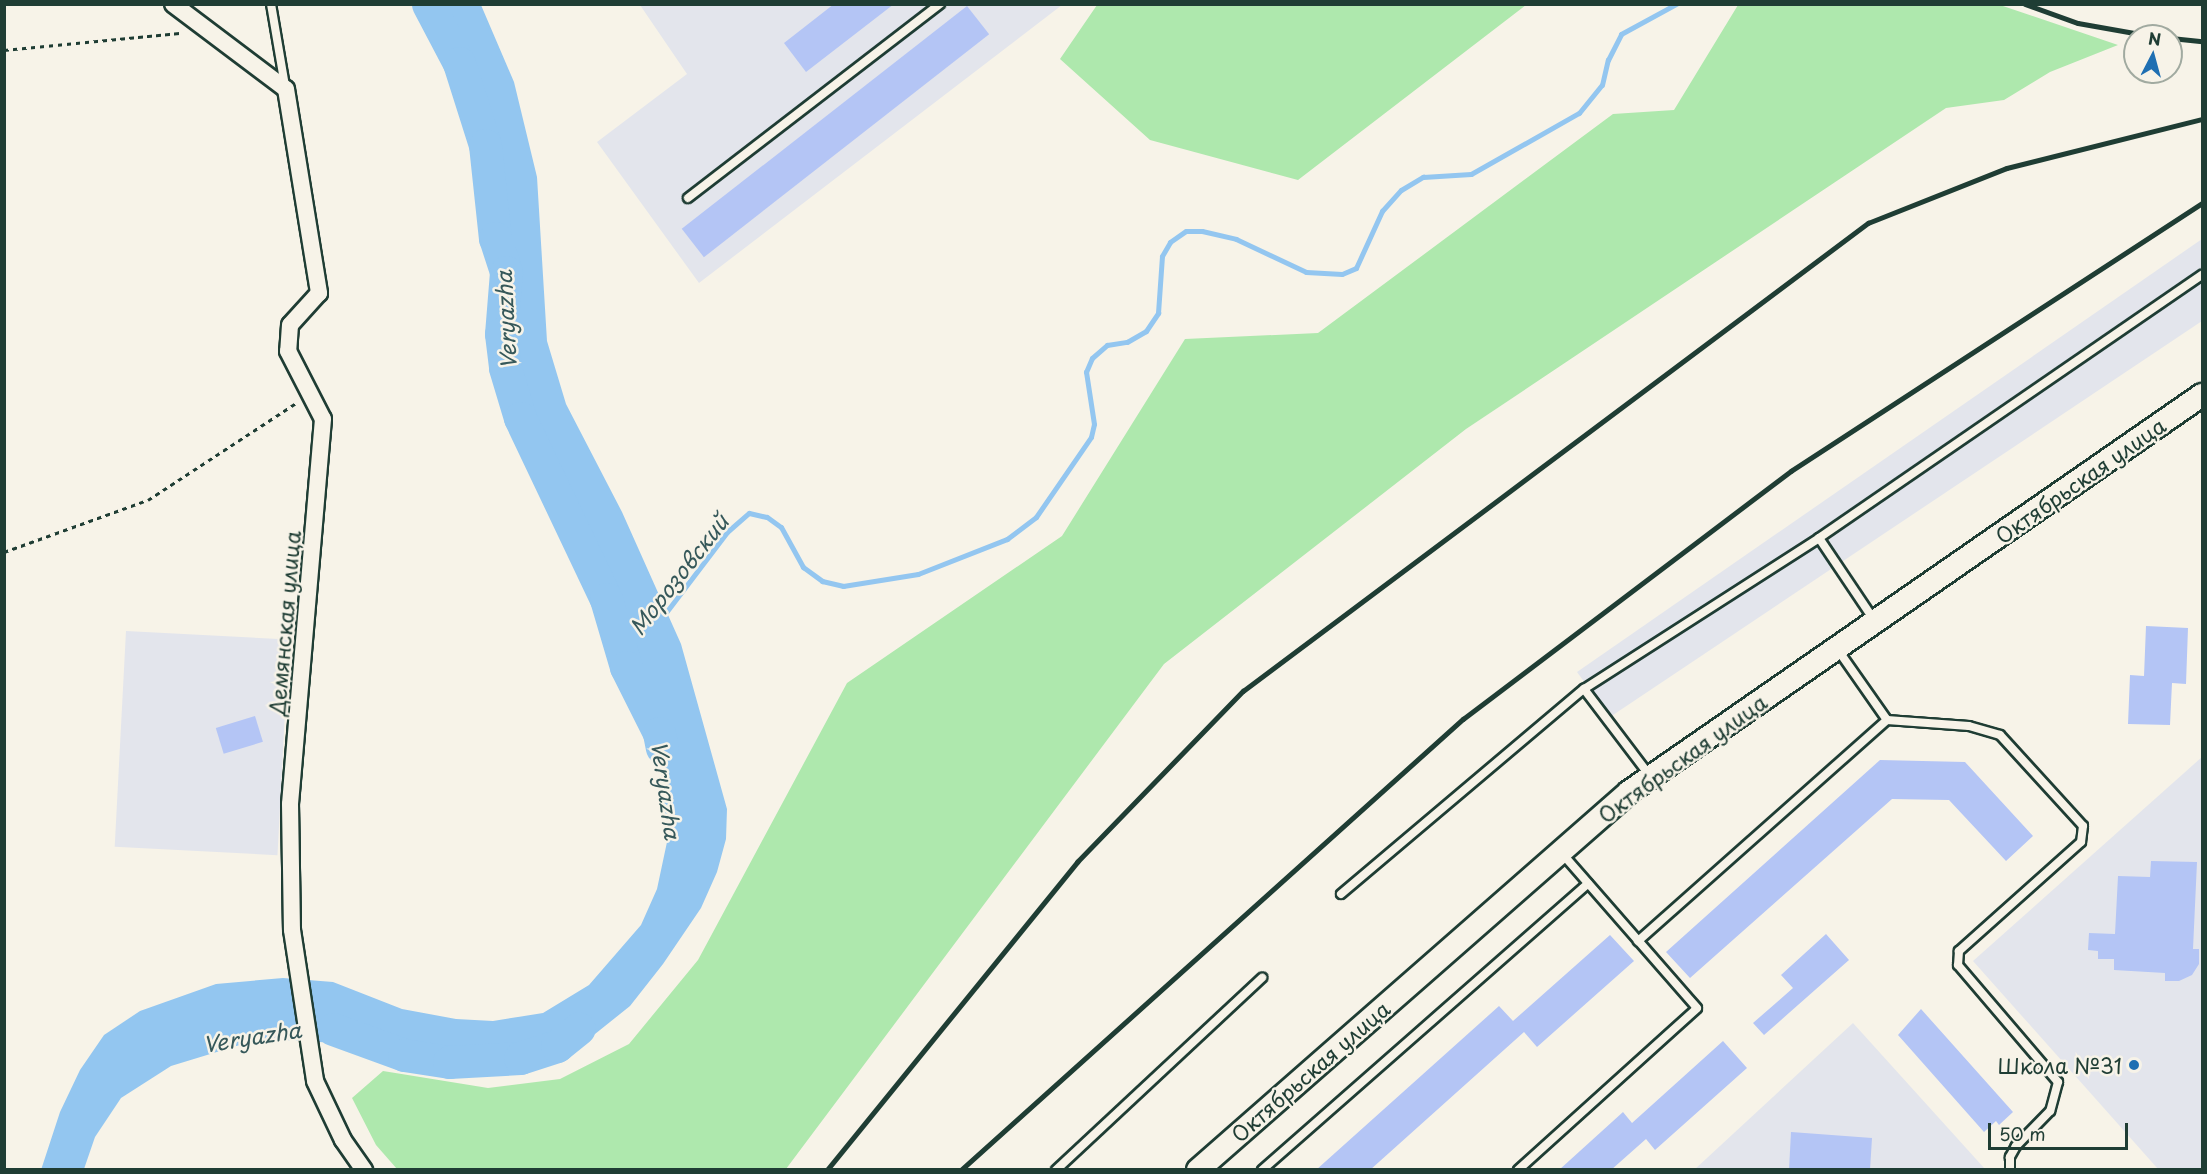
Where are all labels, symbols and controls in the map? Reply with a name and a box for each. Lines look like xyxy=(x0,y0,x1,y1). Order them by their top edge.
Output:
north arrow xyxy=(2123,24,2183,84)
text: N xyxy=(2147,25,2162,51)
water label: Veryazha xyxy=(489,270,521,370)
street label: Октябрьская улица xyxy=(1989,411,2171,549)
water label: Морозовский xyxy=(623,509,733,639)
street label: Демянская улица xyxy=(263,529,305,717)
street label: Октябрьская улица xyxy=(1592,688,1772,828)
water label: Veryazha xyxy=(647,739,687,841)
street label: Октябрьская улица xyxy=(1225,995,1395,1147)
water label: Veryazha xyxy=(201,1015,303,1057)
place label: Школа №31 xyxy=(1997,1052,2122,1078)
marker: Школа №31 xyxy=(2127,1058,2141,1072)
scale bar xyxy=(1991,1111,2130,1149)
text: 50 m xyxy=(1999,1120,2046,1147)

